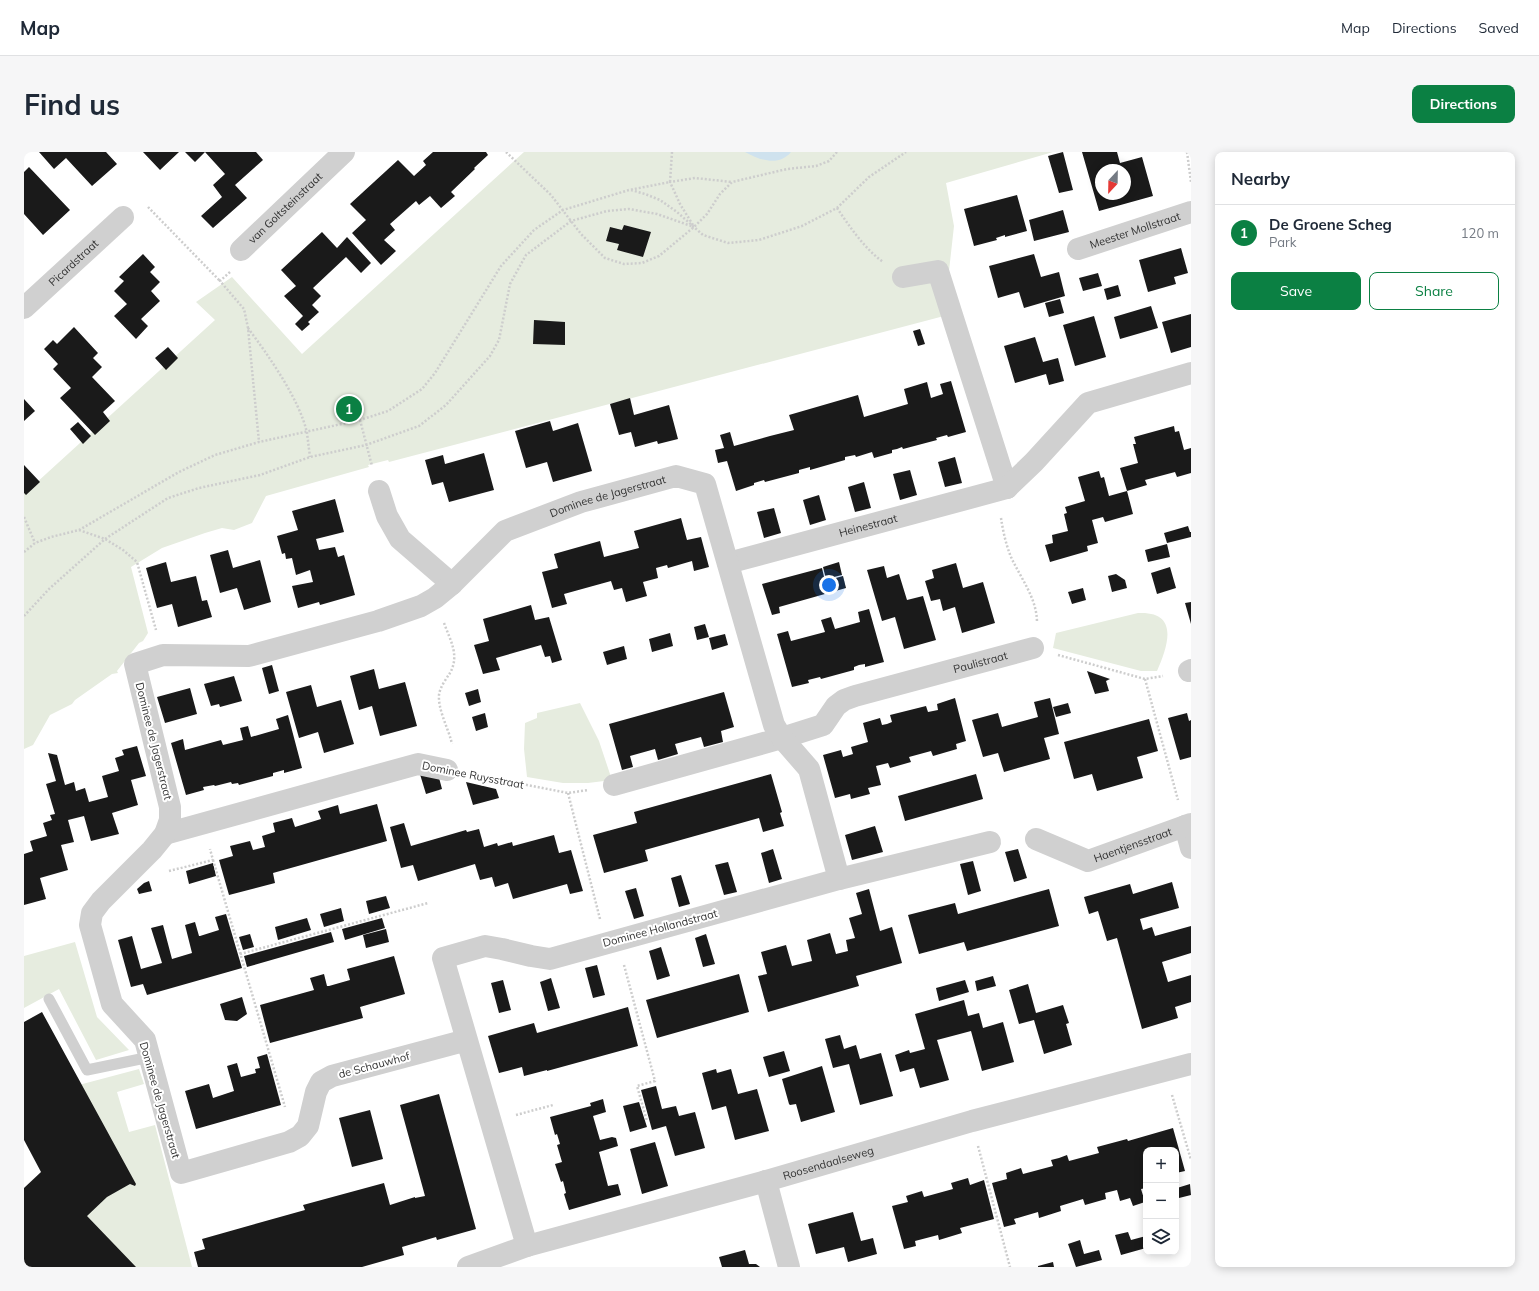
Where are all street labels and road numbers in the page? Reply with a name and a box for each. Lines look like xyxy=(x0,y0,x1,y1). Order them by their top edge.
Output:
street label: van Goltsteinstraat xyxy=(245,169,325,246)
street label: Meester Mollstraat xyxy=(1088,209,1182,252)
street label: Picardstraat xyxy=(46,236,101,289)
street label: Dominee de Jagerstraat xyxy=(548,472,667,520)
street label: Heinestraat xyxy=(837,511,899,540)
street label: Paulistraat xyxy=(952,648,1009,676)
street label: Dominee de Jagerstraat xyxy=(133,681,175,801)
street label: Dominee Ruysstraat xyxy=(421,758,525,792)
street label: Haentjensstraat xyxy=(1092,824,1174,865)
street label: Dominee Hollandstraat xyxy=(601,906,719,950)
street label: Dominee de Jagerstraat xyxy=(137,1040,183,1160)
street label: de Schauwhof xyxy=(337,1049,411,1081)
street label: Roosendaalseweg xyxy=(781,1143,875,1183)

